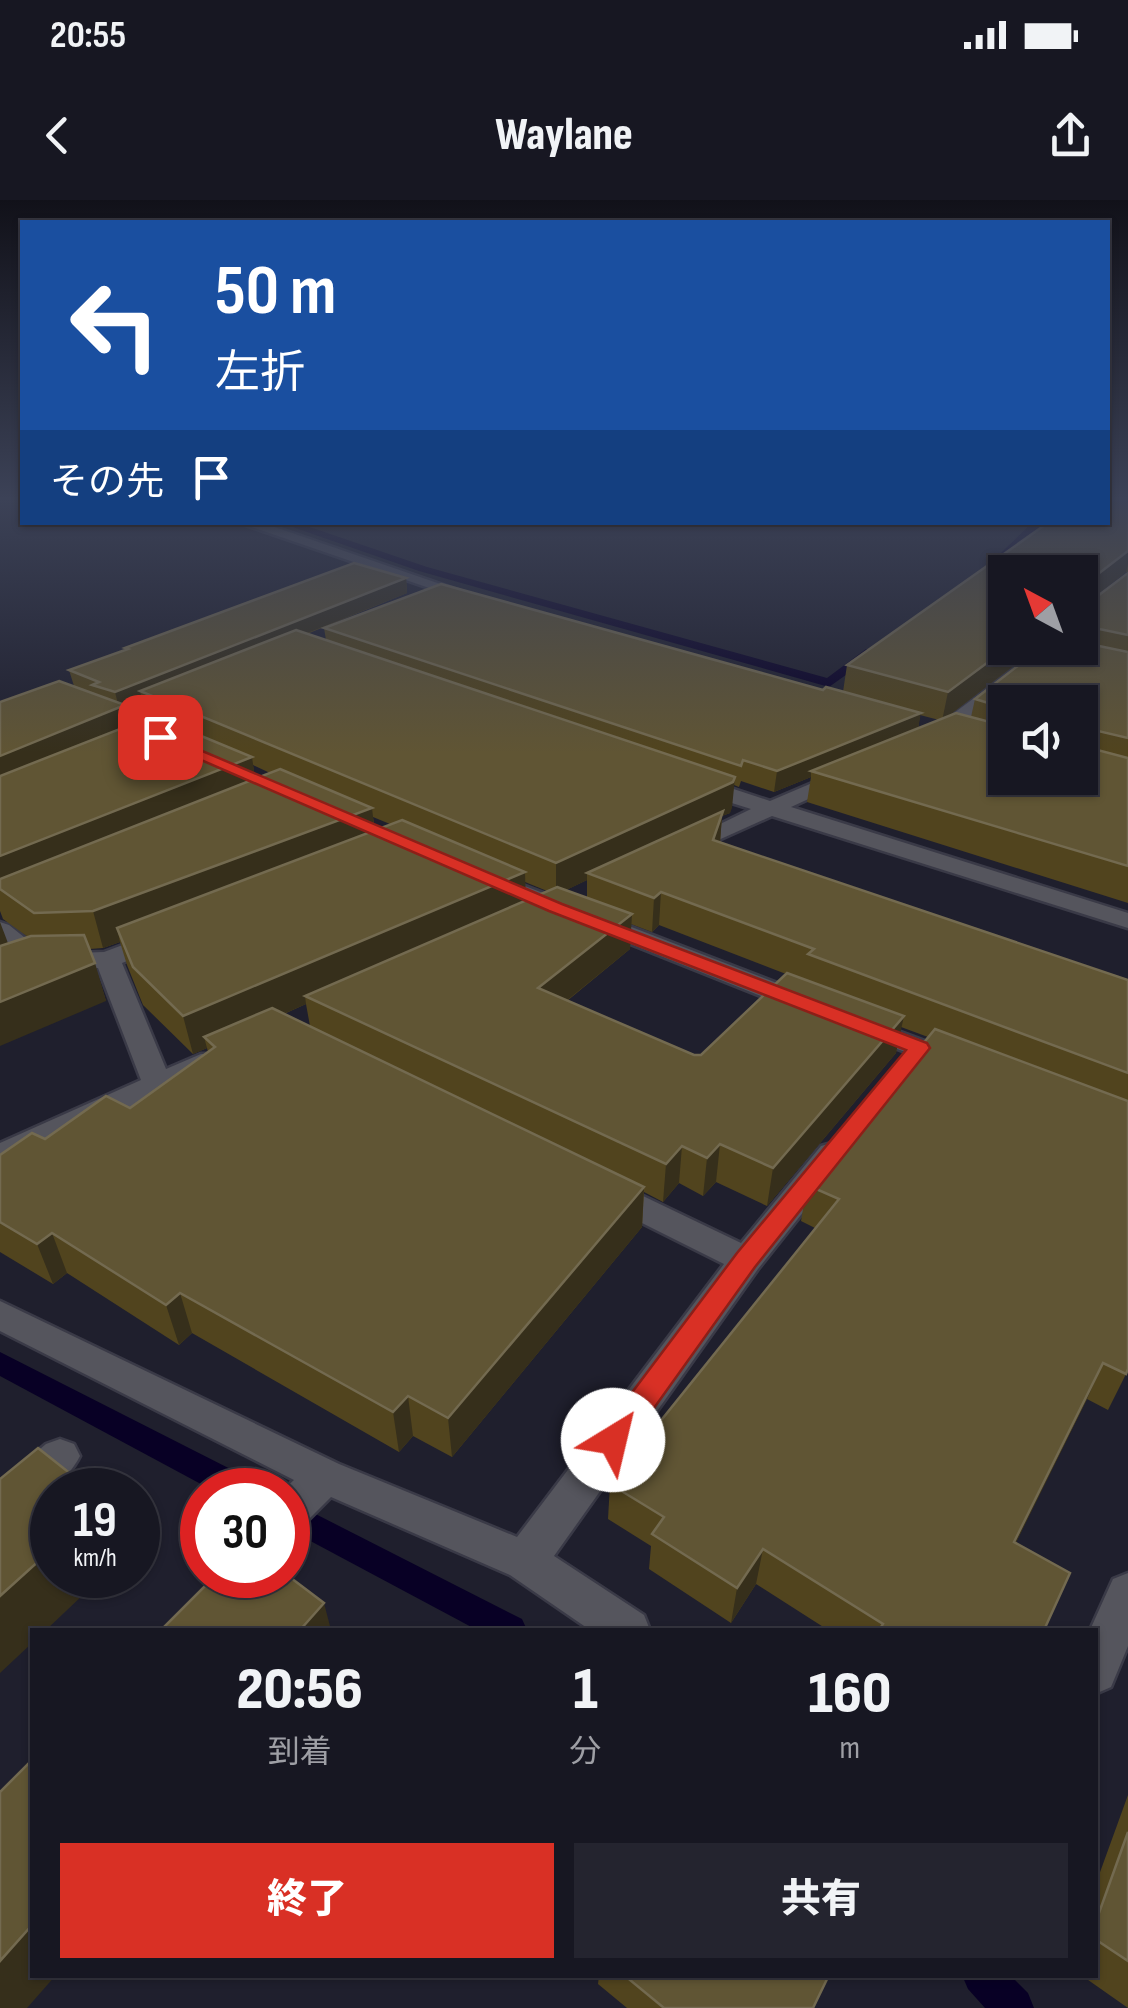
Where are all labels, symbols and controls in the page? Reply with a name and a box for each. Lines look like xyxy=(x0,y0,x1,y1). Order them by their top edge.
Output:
text: 20:55 xyxy=(50,13,126,58)
icon: back xyxy=(30,108,85,163)
text: Waylane xyxy=(495,108,633,163)
icon: share xyxy=(1043,108,1098,163)
text: 50 m xyxy=(215,250,336,334)
icon: left xyxy=(50,260,180,390)
text: 左折 xyxy=(215,346,305,401)
icon: arrive xyxy=(184,450,239,505)
text: その先 xyxy=(50,460,164,505)
north arrow xyxy=(988,555,1098,665)
map controls xyxy=(988,555,1098,795)
button: sound xyxy=(988,685,1098,795)
pin xyxy=(118,695,203,780)
icon: arrive xyxy=(133,710,188,765)
position arrow xyxy=(561,1388,665,1492)
speed limit sign: 30 xyxy=(180,1468,310,1598)
text: 19 xyxy=(73,1491,117,1551)
text: km/h xyxy=(73,1543,117,1574)
text: 20:56 xyxy=(237,1654,363,1726)
text: 1 xyxy=(573,1654,598,1726)
text: 160 xyxy=(808,1658,891,1730)
text: m xyxy=(840,1729,860,1768)
text: 到着 xyxy=(268,1733,332,1772)
text: 分 xyxy=(570,1733,602,1772)
button: 終了 xyxy=(60,1843,554,1958)
button: 共有 xyxy=(574,1843,1068,1958)

